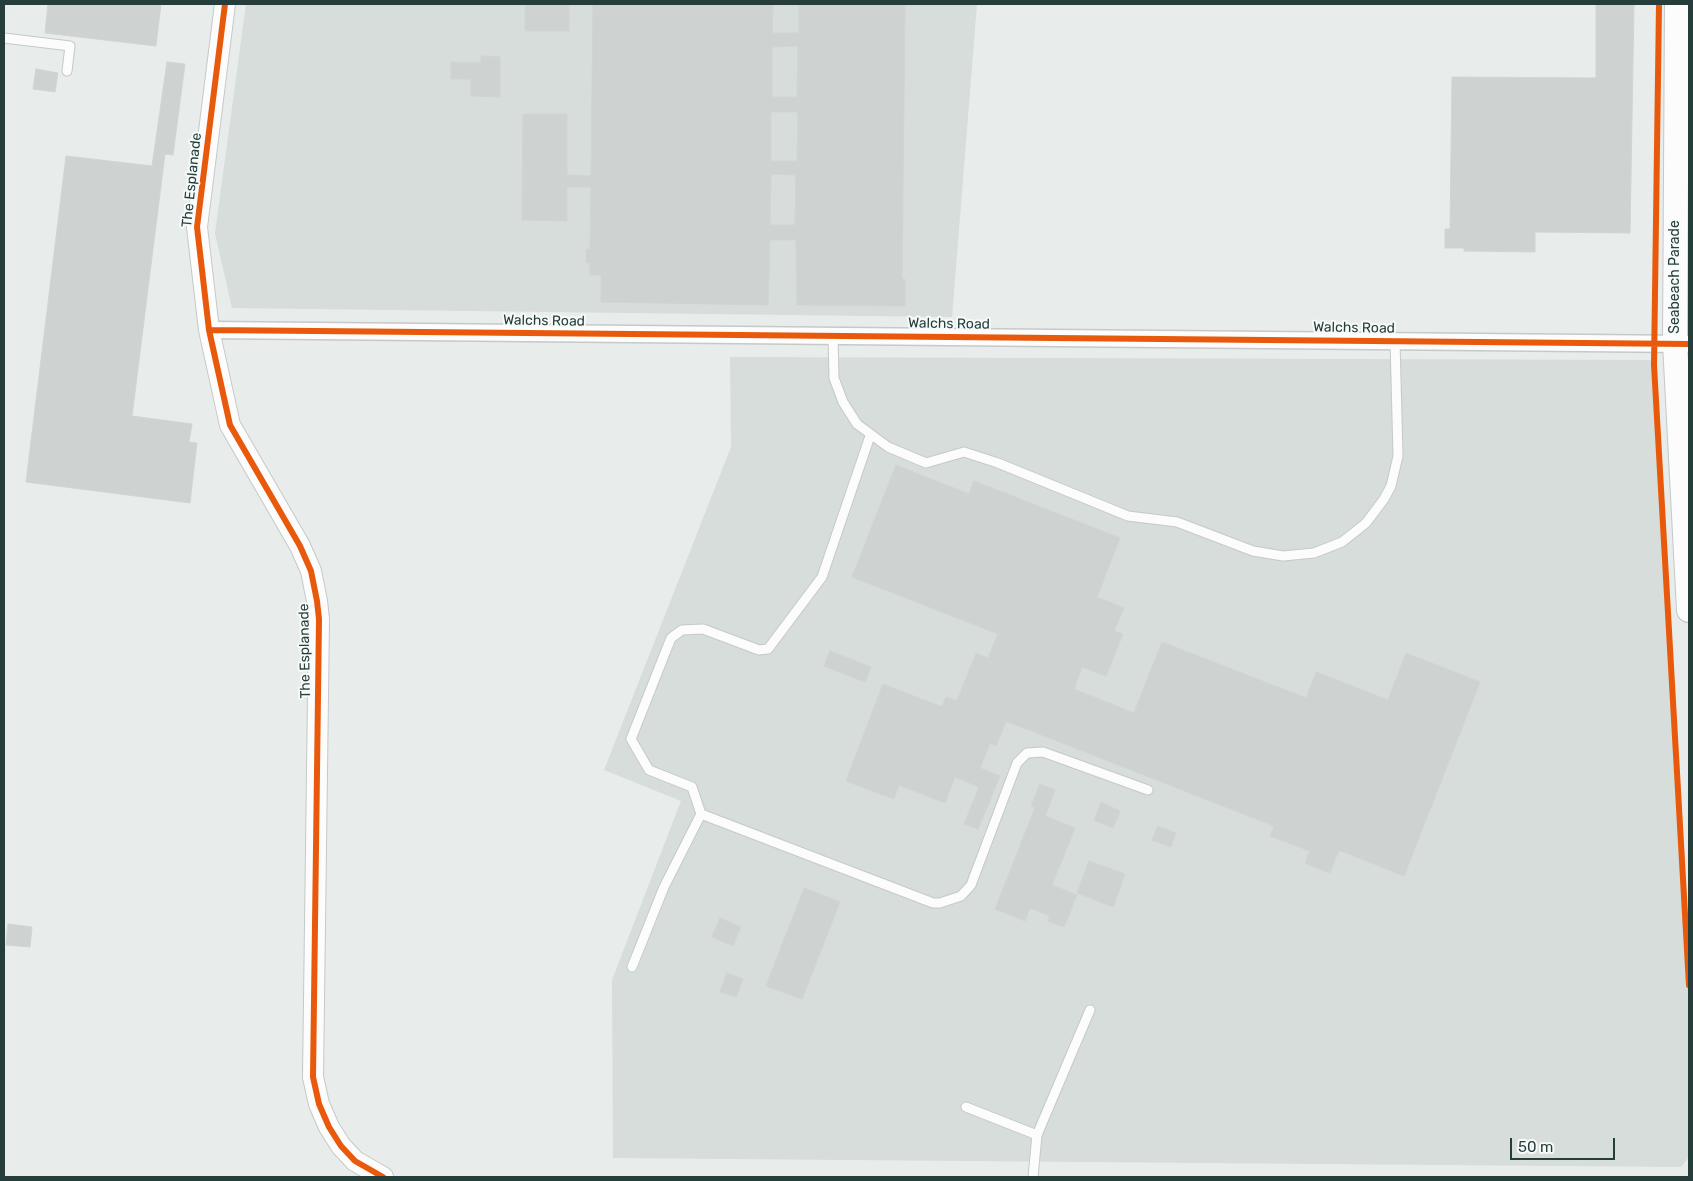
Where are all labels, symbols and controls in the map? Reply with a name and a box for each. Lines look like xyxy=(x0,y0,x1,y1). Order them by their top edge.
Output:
street label: The Esplanade xyxy=(179,132,205,228)
street label: Seabeach Parade xyxy=(1667,220,1683,334)
street label: Walchs Road xyxy=(503,312,585,330)
street label: Walchs Road xyxy=(908,315,990,333)
street label: Walchs Road xyxy=(1313,319,1395,337)
street label: The Esplanade xyxy=(296,603,314,699)
scale bar xyxy=(1513,1128,1618,1160)
text: 50 m xyxy=(1518,1138,1553,1156)

